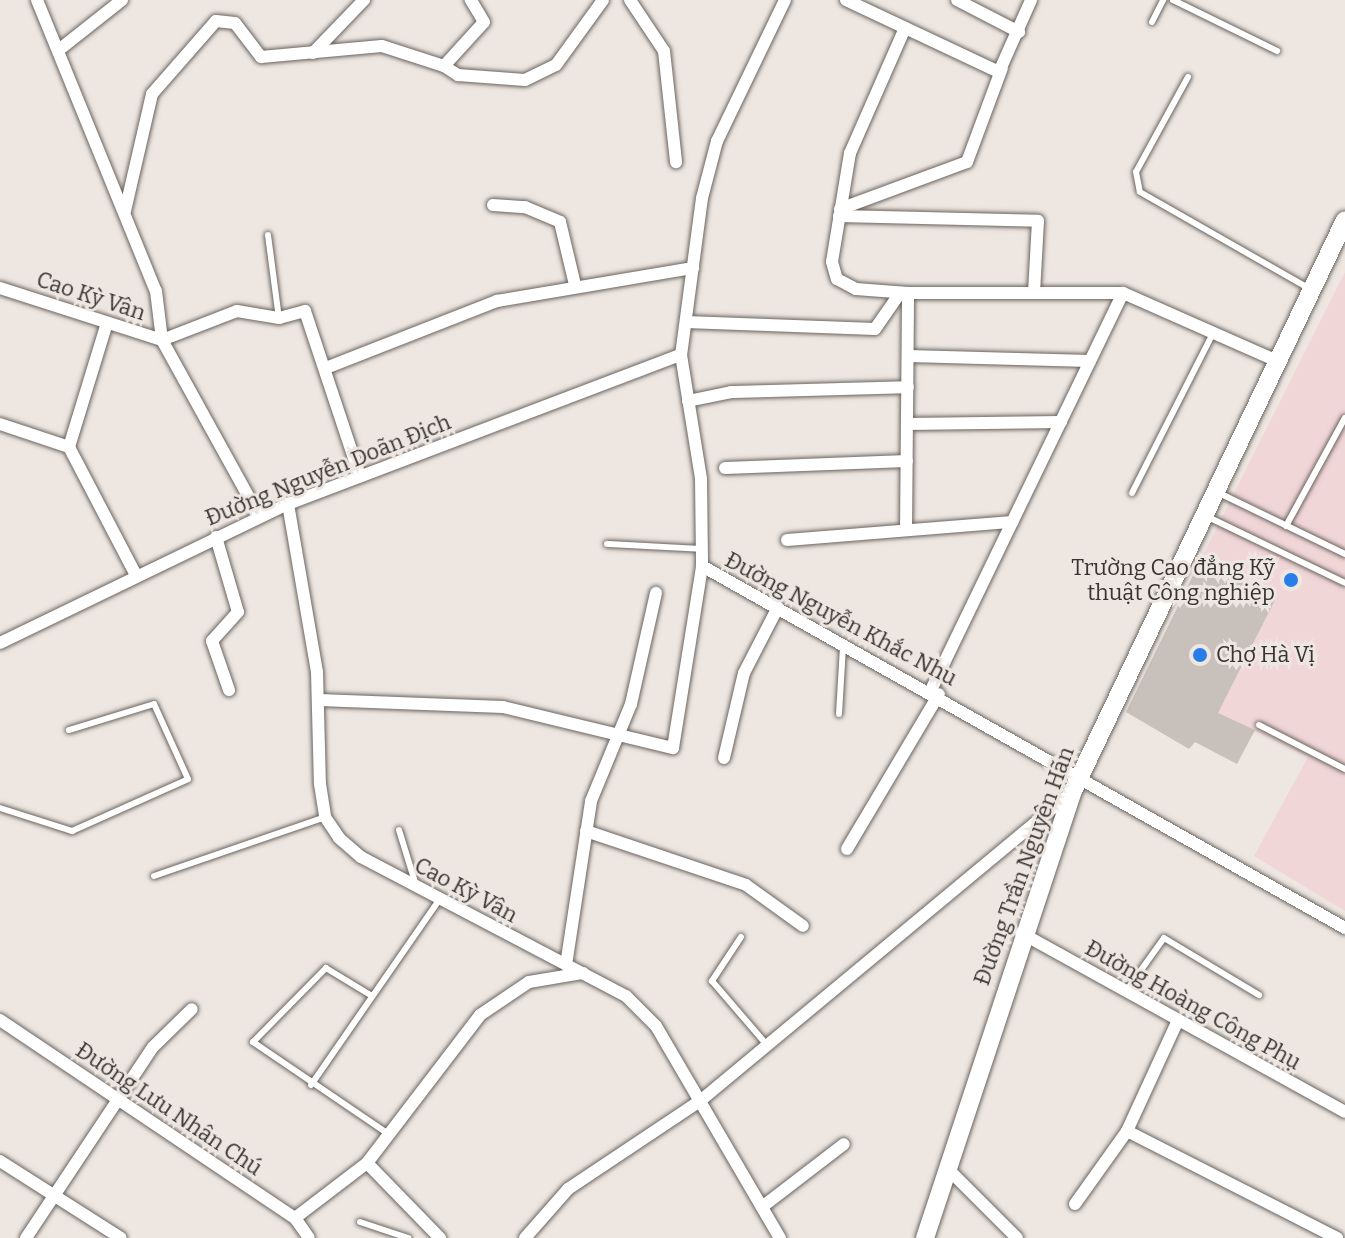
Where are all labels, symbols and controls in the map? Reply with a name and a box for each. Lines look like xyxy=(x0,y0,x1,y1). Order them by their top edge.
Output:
street label: Cao Kỳ Vân xyxy=(33,266,149,326)
street label: Đường Nguyễn Doãn Địch xyxy=(202,409,454,531)
street label: Đường Nguyễn Khắc Nhu xyxy=(721,547,961,691)
place label: Trường Cao đẳng Kỹ thuật Công nghiệp xyxy=(1071,554,1275,606)
marker: Trường Cao đẳng Kỹ thuật Công nghiệp xyxy=(1282,571,1300,589)
place label: Chợ Hà Vị xyxy=(1216,642,1315,668)
marker: Chợ Hà Vị xyxy=(1191,646,1209,664)
street label: Đường Trần Nguyên Hãn xyxy=(969,743,1079,989)
street label: Cao Kỳ Vân xyxy=(410,852,522,928)
street label: Đường Hoàng Công Phụ xyxy=(1081,935,1305,1075)
street label: Đường Lưu Nhân Chú xyxy=(71,1037,267,1181)

